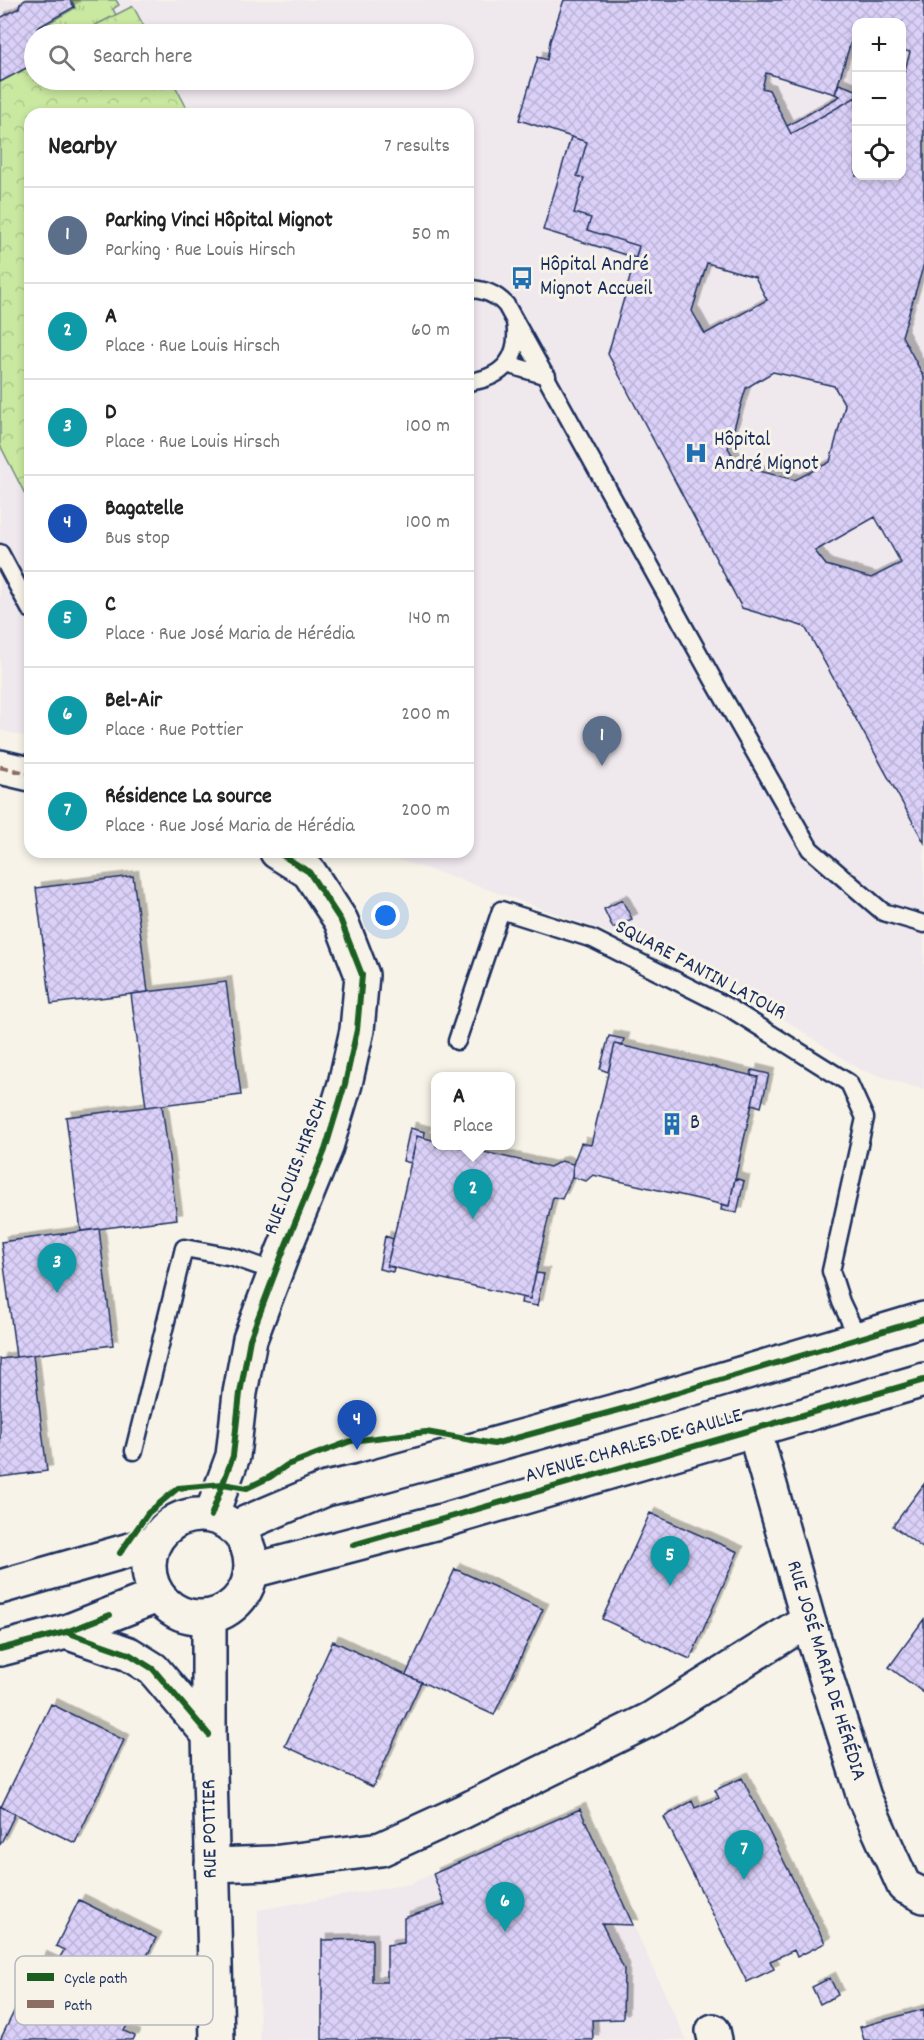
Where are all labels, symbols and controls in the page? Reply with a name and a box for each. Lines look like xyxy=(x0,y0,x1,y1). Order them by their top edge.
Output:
map controls xyxy=(852,18,906,180)
button: + xyxy=(852,18,906,72)
search box xyxy=(24,24,474,90)
icon: search xyxy=(45,41,78,74)
text: Search here xyxy=(93,42,192,73)
button: − xyxy=(852,72,906,126)
button: locate xyxy=(852,126,906,180)
text: Nearby xyxy=(48,129,116,166)
text: 7 results xyxy=(384,133,450,161)
text: Parking Vinci Hôpital Mignot xyxy=(105,206,333,237)
text: 1 xyxy=(65,221,70,249)
text: 50 m xyxy=(412,221,450,249)
text: Parking · Rue Louis Hirsch xyxy=(105,237,296,265)
place label: Hôpital André Mignot Accueil xyxy=(540,251,652,305)
bus stop icon: Hôpital André Mignot Accueil xyxy=(509,265,535,291)
text: A xyxy=(105,302,117,333)
text: 2 xyxy=(63,317,72,345)
text: 60 m xyxy=(411,317,450,345)
text: Place · Rue Louis Hirsch xyxy=(105,333,280,361)
text: D xyxy=(105,398,116,429)
text: 3 xyxy=(63,413,72,441)
text: 100 m xyxy=(406,413,450,441)
place label: Hôpital André Mignot xyxy=(714,426,819,480)
text: Place · Rue Louis Hirsch xyxy=(105,429,280,457)
hospital icon: Hôpital André Mignot xyxy=(683,440,709,466)
text: Bagatelle xyxy=(105,494,184,525)
text: 4 xyxy=(63,509,72,537)
text: 100 m xyxy=(406,509,450,537)
text: Bus stop xyxy=(105,525,170,553)
text: C xyxy=(105,590,116,621)
text: 5 xyxy=(63,605,72,633)
text: 140 m xyxy=(408,605,450,633)
text: Place · Rue José Maria de Hérédia xyxy=(105,621,355,649)
text: Bel-Air xyxy=(105,686,162,717)
text: 6 xyxy=(63,701,72,729)
text: 200 m xyxy=(401,701,450,729)
pin: 1 xyxy=(582,716,622,766)
text: Place · Rue Pottier xyxy=(105,717,243,745)
text: Résidence La source xyxy=(105,782,272,813)
text: 7 xyxy=(64,797,71,825)
text: 200 m xyxy=(401,797,450,825)
text: Place · Rue José Maria de Hérédia xyxy=(105,813,355,841)
your location xyxy=(371,901,400,930)
street label: SQUARE FANTIN LATOUR xyxy=(609,913,791,1029)
popup xyxy=(431,1072,515,1150)
text: A xyxy=(453,1082,465,1113)
street label: RUE LOUIS HIRSCH xyxy=(257,1094,337,1240)
place label: B xyxy=(690,1109,700,1139)
building icon: B xyxy=(659,1111,685,1137)
text: Place xyxy=(453,1113,493,1141)
pin: 2 xyxy=(454,1170,492,1219)
pin: 3 xyxy=(38,1244,76,1293)
pin: 4 xyxy=(338,1400,376,1450)
street label: AVENUE CHARLES DE GAULLE xyxy=(522,1401,747,1492)
pin: 5 xyxy=(650,1536,690,1586)
street label: RUE JOSÉ MARIA DE HÉRÉDIA xyxy=(777,1557,873,1785)
street label: RUE POTTIER xyxy=(195,1779,227,1879)
pin: 7 xyxy=(724,1830,764,1880)
pin: 6 xyxy=(486,1882,524,1932)
legend xyxy=(15,1956,213,2025)
text: Cycle path xyxy=(64,1968,127,1991)
text: Path xyxy=(64,1995,92,2018)

